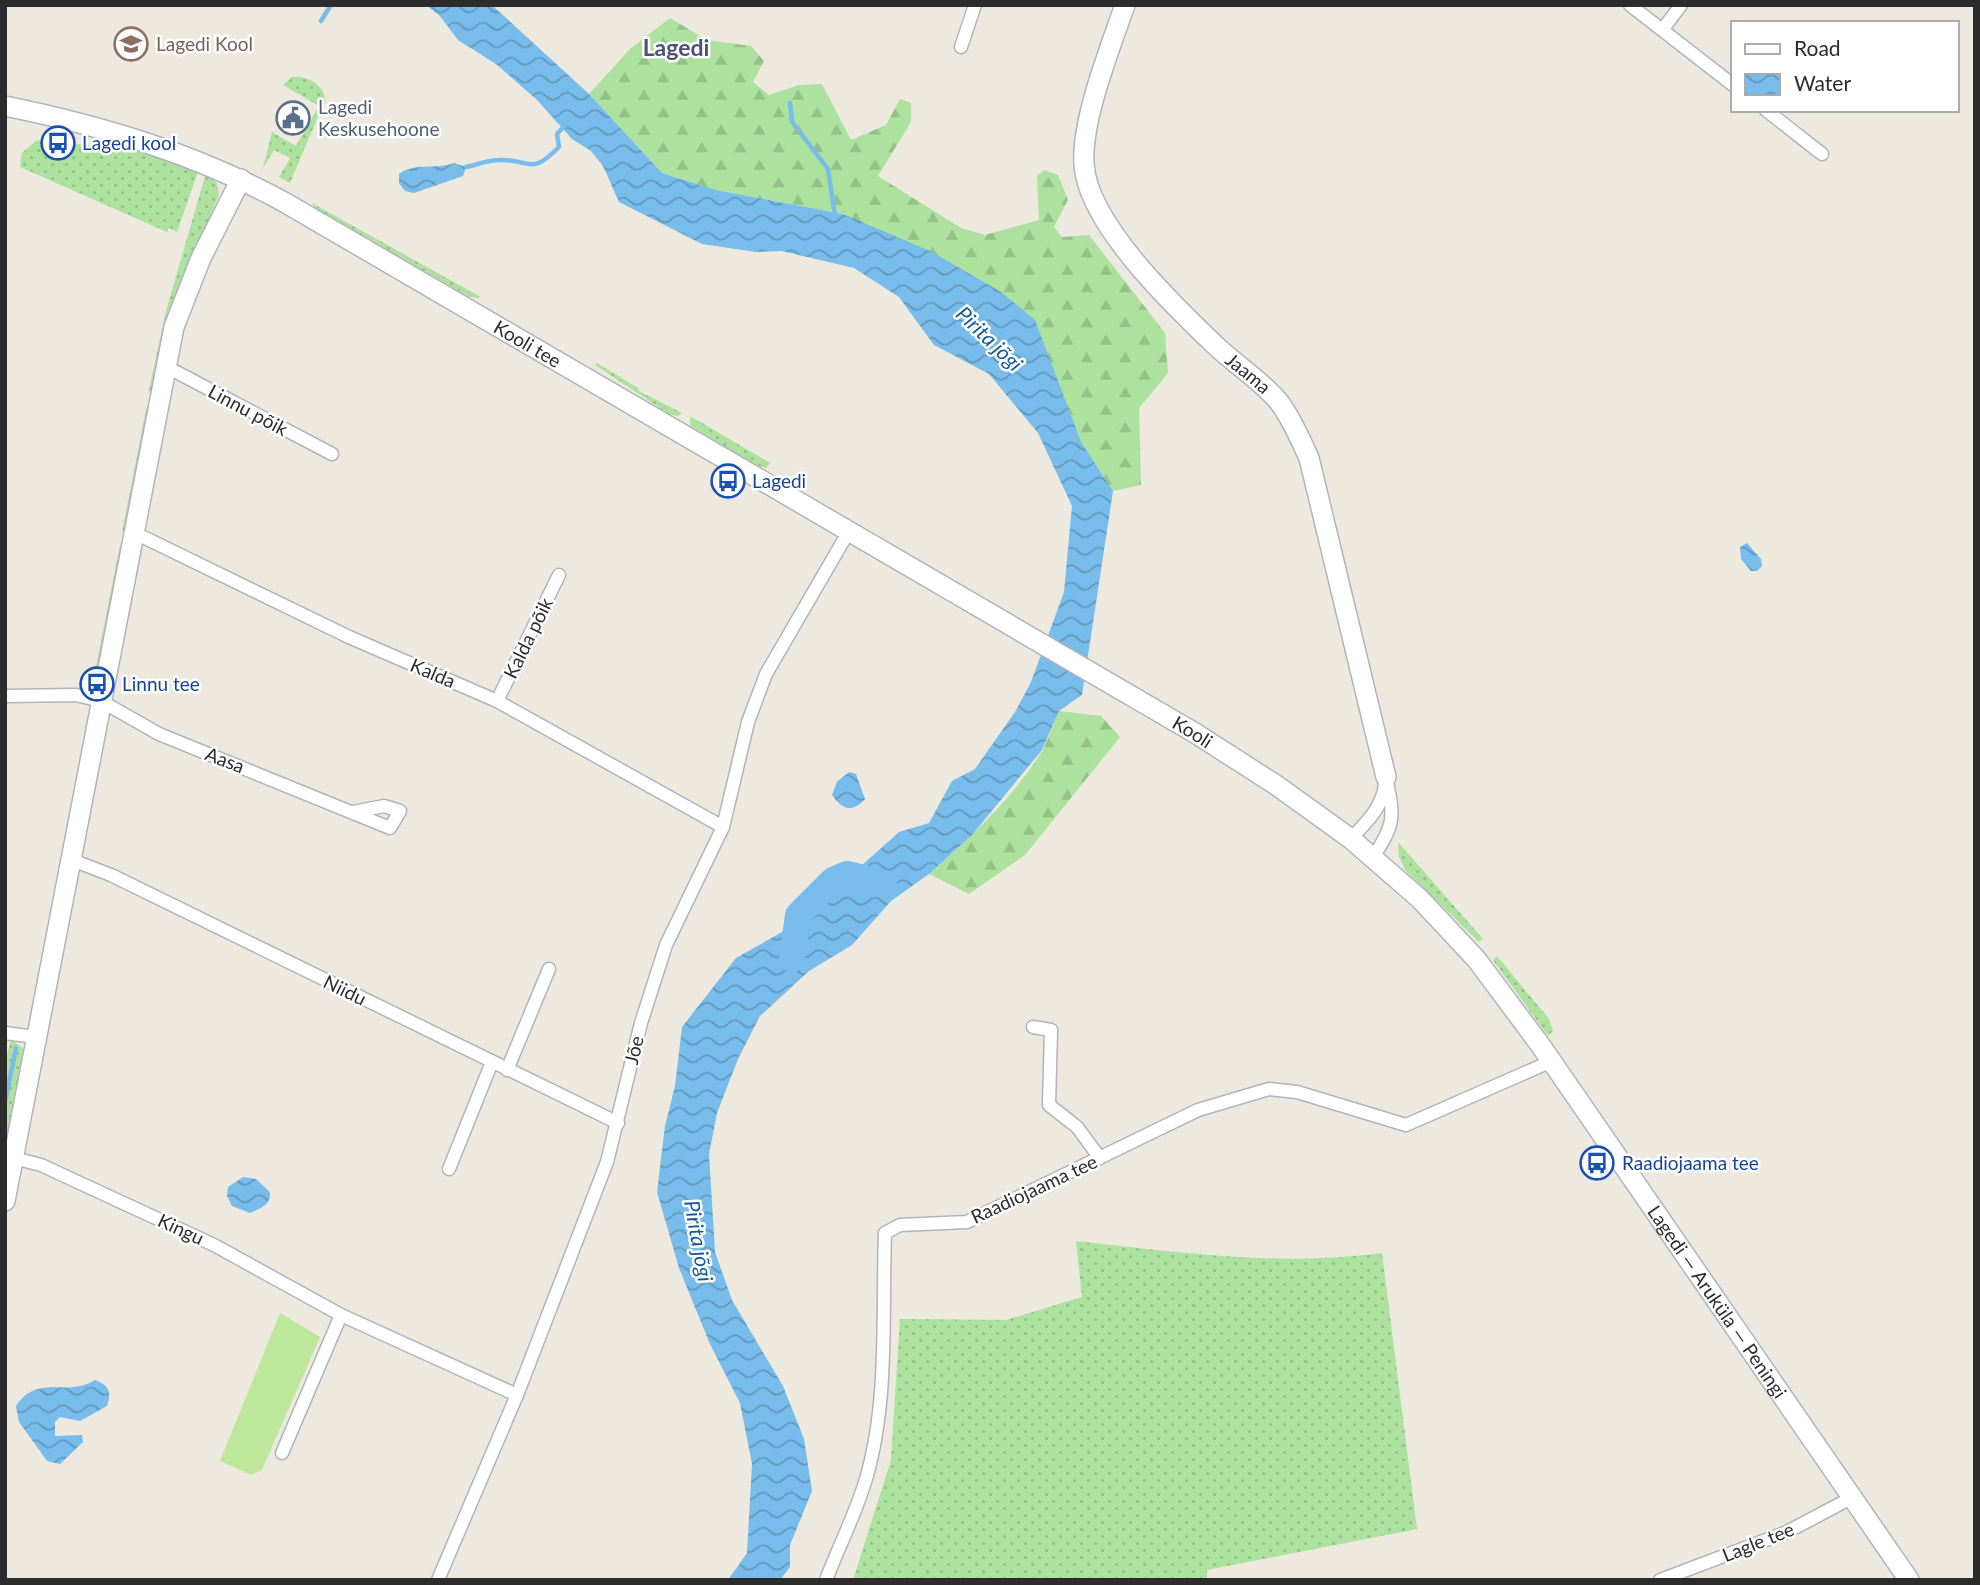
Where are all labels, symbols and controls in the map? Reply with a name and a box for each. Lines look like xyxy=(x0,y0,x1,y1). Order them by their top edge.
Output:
legend xyxy=(1731,21,1959,112)
school or university icon: Lagedi Kool xyxy=(112,25,150,63)
place label: Lagedi Kool xyxy=(156,32,253,55)
district label: Lagedi xyxy=(643,33,709,61)
text: Road xyxy=(1794,35,1841,60)
text: Water xyxy=(1794,70,1851,95)
place label: Lagedi Keskusehoone xyxy=(318,95,439,140)
public building icon: Lagedi Keskusehoone xyxy=(274,99,312,137)
bus stop icon: Lagedi kool xyxy=(39,124,77,162)
place label: Lagedi kool xyxy=(82,131,176,154)
water label: Pirita jõgi xyxy=(952,300,1028,376)
street label: Kooli tee xyxy=(490,315,566,372)
street label: Jaama xyxy=(1221,348,1276,398)
street label: Linnu põik xyxy=(205,379,292,440)
bus stop icon: Lagedi xyxy=(709,462,747,500)
place label: Lagedi xyxy=(752,469,806,492)
street label: Kalda põik xyxy=(498,593,557,682)
street label: Kalda xyxy=(407,653,459,692)
bus stop icon: Linnu tee xyxy=(78,665,116,703)
place label: Linnu tee xyxy=(122,672,200,695)
street label: Kooli xyxy=(1169,711,1217,752)
street label: Aasa xyxy=(202,742,248,777)
street label: Niidu xyxy=(320,969,370,1010)
street label: Jõe xyxy=(619,1033,648,1066)
bus stop icon: Raadiojaama tee xyxy=(1578,1144,1616,1182)
street label: Raadiojaama tee xyxy=(967,1149,1101,1228)
place label: Raadiojaama tee xyxy=(1622,1151,1759,1174)
water label: Pirita jõgi xyxy=(680,1198,719,1284)
street label: Lagedi — Aruküla — Peningi xyxy=(1643,1201,1792,1402)
street label: Kingu xyxy=(154,1208,208,1249)
street label: Lagle tee xyxy=(1719,1517,1797,1566)

